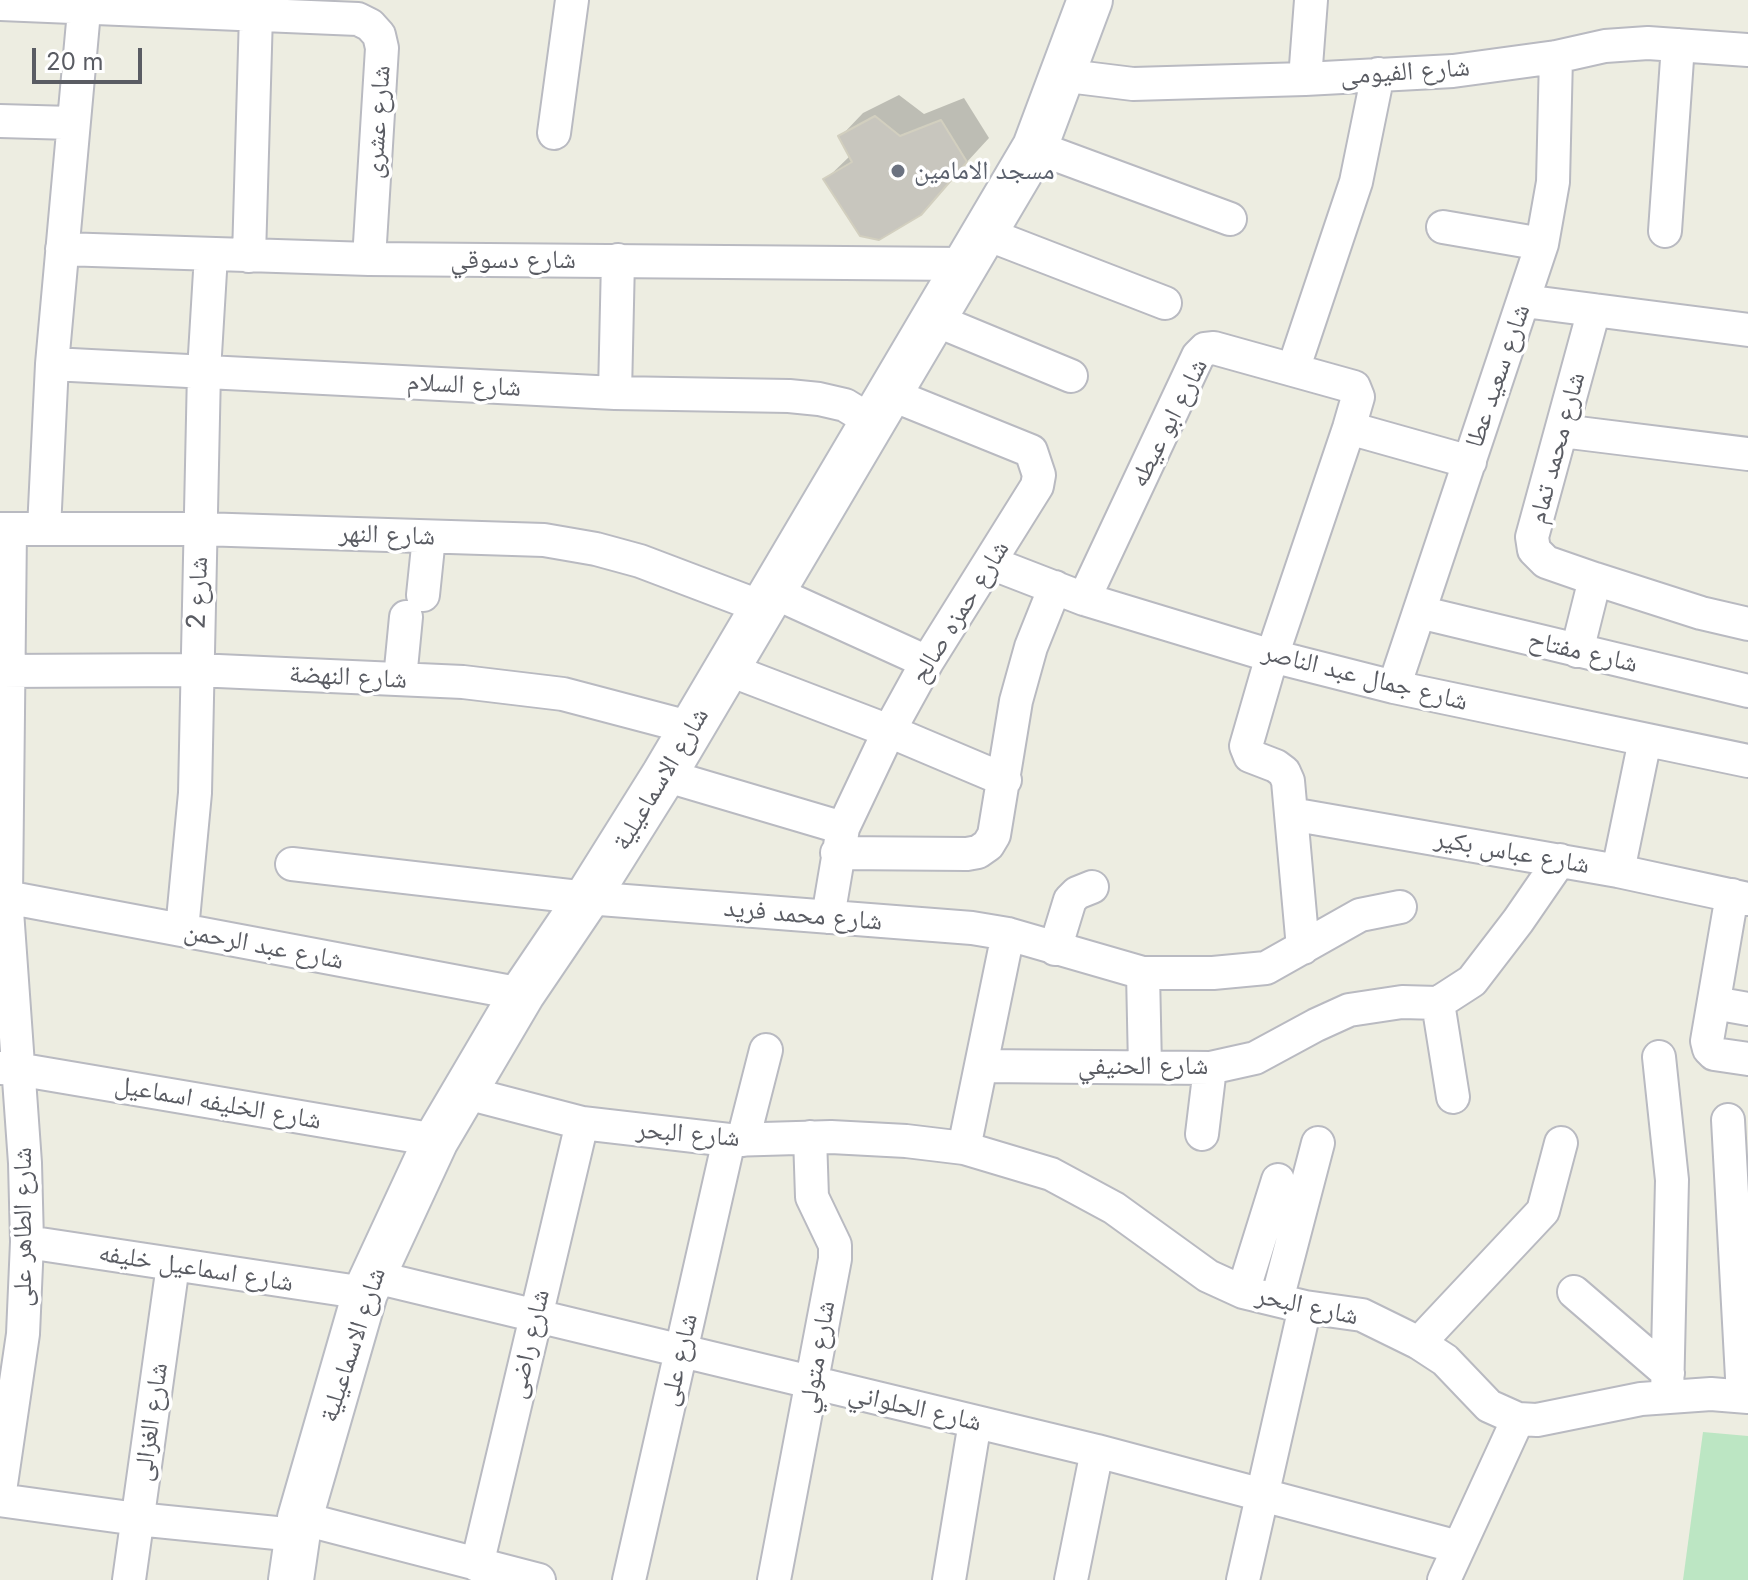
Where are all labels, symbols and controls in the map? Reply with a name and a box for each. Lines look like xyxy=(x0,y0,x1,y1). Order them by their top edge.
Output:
scale bar xyxy=(36,32,146,82)
text: 20 m xyxy=(46,47,104,76)
street label: شارع الفيومى xyxy=(1339,52,1471,92)
street label: شارع عشرى xyxy=(358,64,398,180)
place label: مسجد الامامين xyxy=(914,155,1055,187)
marker: مسجد الامامين xyxy=(889,162,907,180)
street label: شارع دسوقي xyxy=(450,244,576,276)
street label: شارع سعيد عطا xyxy=(1459,300,1537,452)
street label: شارع ابو عيطه xyxy=(1123,353,1215,493)
street label: شارع السلام xyxy=(406,366,522,404)
street label: شارع محمد تمام xyxy=(1522,369,1592,527)
street label: شارع النهر xyxy=(338,518,436,552)
street label: شارع حمزه صالح xyxy=(904,535,1016,689)
street label: شارع 2 xyxy=(181,556,215,630)
street label: شارع مفتاح xyxy=(1525,624,1641,680)
street label: شارع جمال عبد الناصر xyxy=(1259,636,1471,718)
street label: شارع النهضة xyxy=(288,658,408,696)
street label: شارع الاسماعيلية xyxy=(606,702,716,856)
street label: شارع عباس بكير xyxy=(1432,823,1592,881)
street label: شارع محمد فريد xyxy=(722,893,884,937)
street label: شارع عبد الرحمن xyxy=(182,915,346,977)
street label: شارع الحنيفي xyxy=(1078,1050,1208,1082)
street label: شارع الخليفه اسماعيل xyxy=(112,1069,324,1137)
street label: شارع البحر xyxy=(635,1114,741,1154)
street label: شارع الطاهر على xyxy=(7,1147,39,1307)
street label: شارع اسماعيل خليفه xyxy=(96,1237,296,1299)
street label: شارع الاسماعيلية xyxy=(313,1264,393,1426)
street label: شارع البحر xyxy=(1253,1280,1361,1332)
street label: شارع راضى xyxy=(501,1286,557,1402)
street label: شارع متولي xyxy=(792,1298,842,1416)
street label: شارع على xyxy=(653,1311,705,1409)
street label: شارع الغزالى xyxy=(127,1361,175,1483)
street label: شارع الحلواني xyxy=(845,1378,985,1438)

